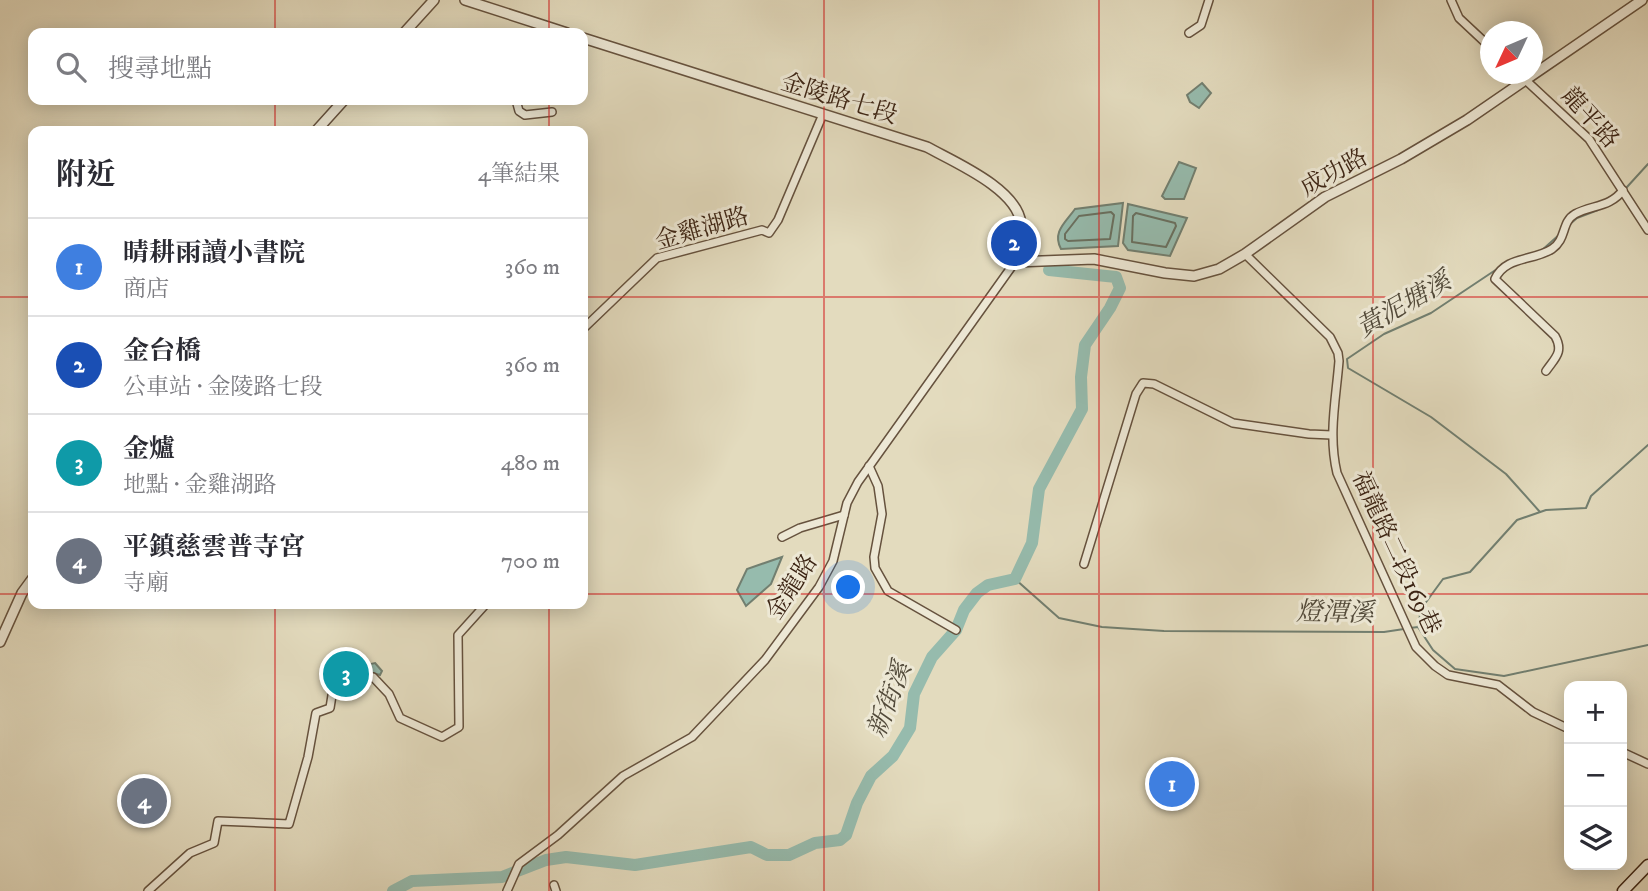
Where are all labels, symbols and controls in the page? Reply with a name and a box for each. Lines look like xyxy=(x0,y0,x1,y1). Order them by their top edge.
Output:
north arrow xyxy=(1480,21,1543,84)
search box xyxy=(28,28,588,105)
icon: search xyxy=(52,48,90,86)
text: 搜尋地點 xyxy=(108,53,212,86)
street label: 金陵路七段 xyxy=(777,67,901,131)
street label: 龍平路 xyxy=(1555,81,1625,155)
street label: 成功路 xyxy=(1295,142,1373,204)
text: 附近 xyxy=(56,157,116,194)
text: 4筆結果 xyxy=(478,160,560,189)
street label: 金雞湖路 xyxy=(652,201,752,257)
pin: 2 xyxy=(991,217,1037,269)
text: 晴耕雨讀小書院 xyxy=(123,237,305,270)
text: 1 xyxy=(75,253,83,282)
text: 360 m xyxy=(505,253,560,282)
water label: 黃泥塘溪 xyxy=(1351,263,1460,345)
text: 商店 xyxy=(123,275,169,304)
text: 金台橋 xyxy=(123,335,201,368)
text: 2 xyxy=(73,351,85,380)
text: 360 m xyxy=(505,351,560,380)
text: 公車站 · 金陵路七段 xyxy=(123,373,322,402)
text: 金爐 xyxy=(123,433,175,466)
text: 3 xyxy=(75,449,83,478)
text: 480 m xyxy=(501,449,560,478)
street label: 福龍路二段169巷 xyxy=(1345,466,1447,640)
text: 地點 · 金雞湖路 xyxy=(123,471,276,500)
text: 平鎮慈雲普寺宮 xyxy=(123,531,305,564)
text: 4 xyxy=(72,547,86,576)
text: 700 m xyxy=(501,547,560,576)
street label: 金龍路 xyxy=(760,549,824,625)
text: 寺廟 xyxy=(123,569,169,598)
your location xyxy=(831,570,865,604)
water label: 燈潭溪 xyxy=(1296,596,1377,630)
pin: 3 xyxy=(323,648,369,700)
water label: 新街溪 xyxy=(861,655,920,742)
map controls xyxy=(1564,681,1627,870)
button: + xyxy=(1564,681,1627,744)
button: − xyxy=(1564,744,1627,807)
pin: 1 xyxy=(1149,758,1195,810)
pin: 4 xyxy=(121,775,167,827)
button: layers xyxy=(1564,807,1627,870)

